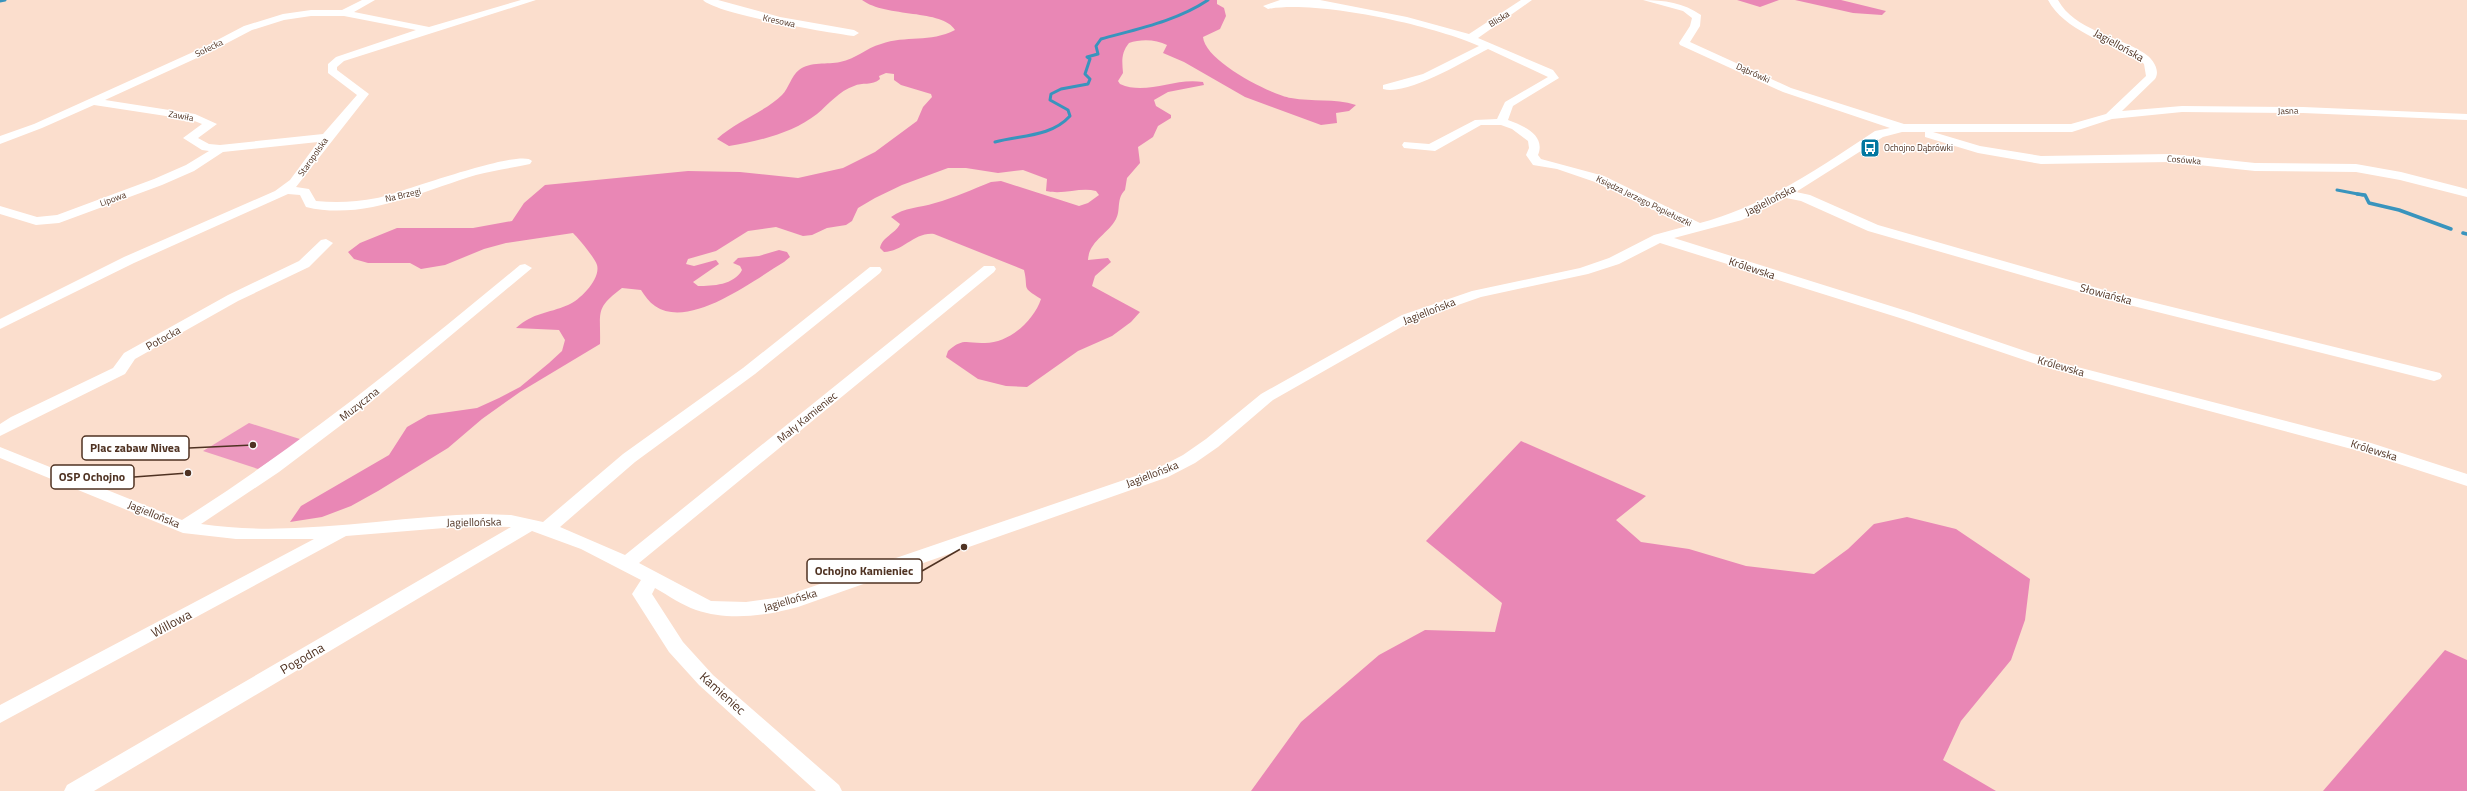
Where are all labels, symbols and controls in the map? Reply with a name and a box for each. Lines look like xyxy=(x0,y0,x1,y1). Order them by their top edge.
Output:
street label: Bliska xyxy=(1486,7,1512,30)
street label: Kresowa xyxy=(762,11,797,30)
street label: Jagiellońska xyxy=(2091,25,2147,66)
street label: Sołecka xyxy=(193,35,225,60)
street label: Dąbrówki xyxy=(1734,59,1772,86)
street label: Jasna xyxy=(2277,104,2299,117)
street label: Zawiła xyxy=(167,107,195,124)
street label: Staropolska xyxy=(294,134,331,179)
bus stop icon: Ochojno Dąbrówki xyxy=(1859,137,1881,159)
place label: Ochojno Dąbrówki xyxy=(1884,141,1953,154)
street label: Cosówka xyxy=(2166,152,2202,168)
street label: Księdza Jerzego Popiełuszki xyxy=(1594,172,1694,229)
street label: Jagiellońska xyxy=(1742,180,1799,220)
street label: Na Brzegi xyxy=(384,184,422,205)
street label: Lipowa xyxy=(98,188,128,209)
street label: Królewska xyxy=(1727,253,1778,283)
street label: Słowiańska xyxy=(2078,279,2134,309)
street label: Jagiellońska xyxy=(1400,294,1458,328)
street label: Potocka xyxy=(143,322,184,354)
street label: Królewska xyxy=(2036,352,2087,380)
street label: Muzyczna xyxy=(336,383,383,425)
street label: Mały Kamieniec xyxy=(773,388,841,446)
street label: Królewska xyxy=(2349,435,2400,465)
callout: Plac zabaw Nivea xyxy=(82,436,189,460)
text: Plac zabaw Nivea xyxy=(90,438,180,457)
street label: Jagiellońska xyxy=(1123,457,1181,491)
callout: OSP Ochojno xyxy=(51,465,134,489)
text: OSP Ochojno xyxy=(59,467,125,486)
street label: Jagiellońska xyxy=(126,496,183,532)
street label: Jagiellońska xyxy=(446,514,502,530)
callout: Ochojno Kamieniec xyxy=(807,559,922,583)
text: Ochojno Kamieniec xyxy=(815,561,913,580)
street label: Jagiellońska xyxy=(761,585,819,615)
street label: Willowa xyxy=(147,604,195,642)
street label: Pogodna xyxy=(276,637,328,679)
street label: Kamieniec xyxy=(695,667,751,719)

